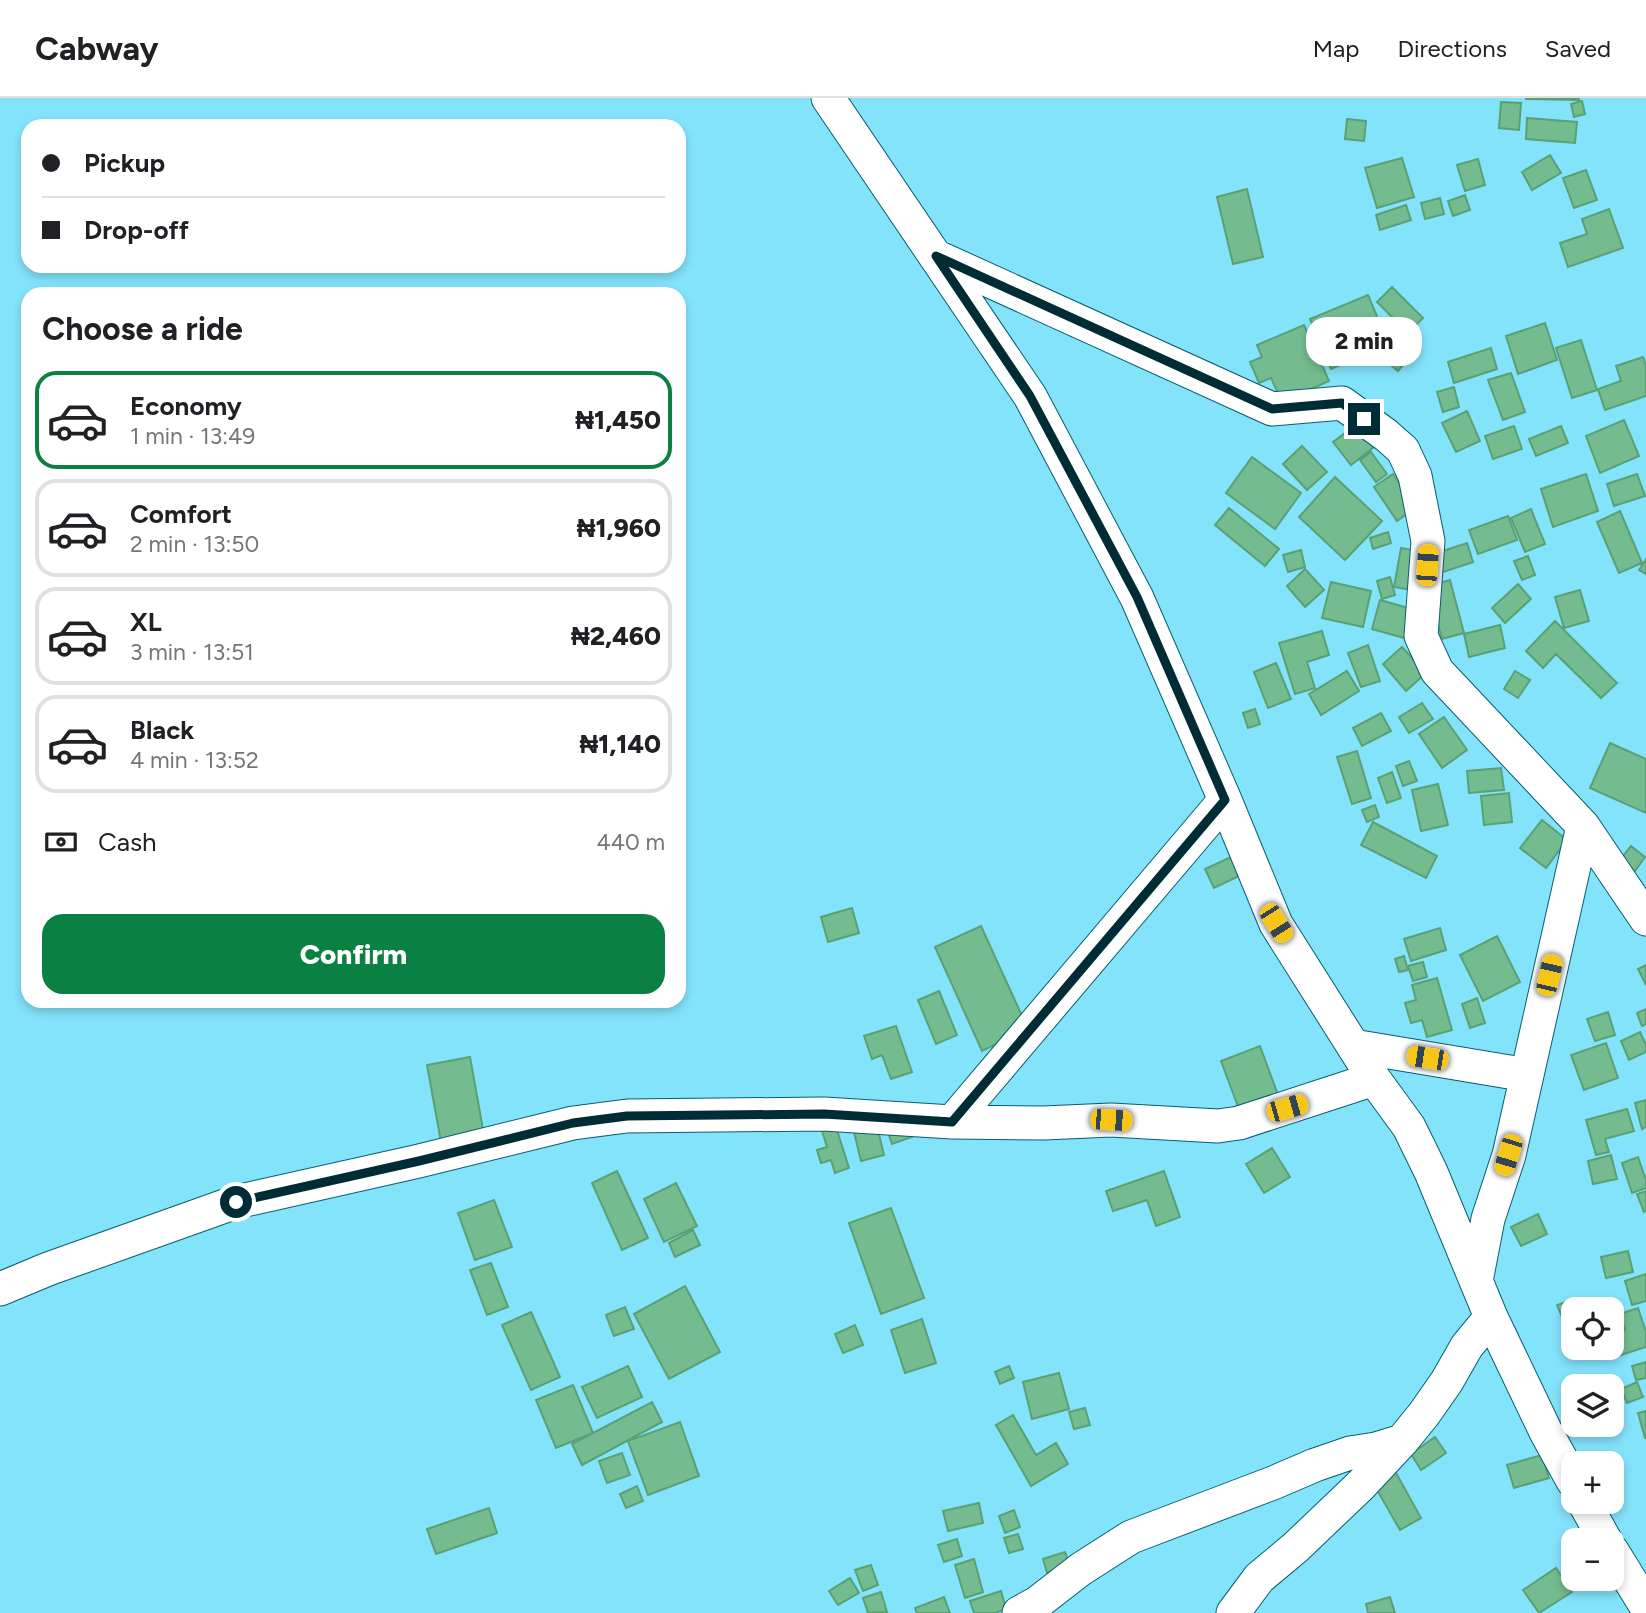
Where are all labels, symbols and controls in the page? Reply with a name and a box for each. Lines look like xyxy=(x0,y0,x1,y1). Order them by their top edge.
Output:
text: Cabway xyxy=(35,29,159,68)
text: Map xyxy=(1313,34,1359,63)
text: Directions xyxy=(1397,34,1507,63)
text: Saved xyxy=(1545,34,1611,63)
text: Pickup xyxy=(84,147,165,179)
text: Drop-off xyxy=(84,214,189,246)
text: Choose a ride xyxy=(42,310,243,348)
callout: 2 min xyxy=(1306,317,1422,366)
text: 2 min xyxy=(1335,327,1393,355)
icon: car xyxy=(46,389,109,452)
text: Economy xyxy=(130,390,242,422)
route end xyxy=(1348,403,1380,435)
text: ₦1,450 xyxy=(575,404,661,436)
text: 1 min · 13:49 xyxy=(130,422,255,450)
icon: car xyxy=(46,497,109,560)
text: Comfort xyxy=(130,498,232,530)
text: ₦1,960 xyxy=(577,512,661,544)
text: 2 min · 13:50 xyxy=(130,530,259,558)
car xyxy=(1416,543,1439,587)
icon: car xyxy=(46,605,109,668)
text: XL xyxy=(130,606,162,638)
text: ₦2,460 xyxy=(571,620,661,652)
text: 3 min · 13:51 xyxy=(130,638,254,666)
icon: car xyxy=(46,713,109,776)
text: Black xyxy=(130,714,194,746)
text: ₦1,140 xyxy=(579,728,661,760)
text: 4 min · 13:52 xyxy=(130,746,259,774)
icon: cash xyxy=(42,823,80,861)
text: Cash xyxy=(98,826,157,858)
text: 440 m xyxy=(596,828,665,856)
car xyxy=(1256,900,1297,946)
button: Confirm xyxy=(42,914,665,994)
car xyxy=(1535,952,1564,998)
car xyxy=(1405,1044,1450,1072)
car xyxy=(1264,1092,1311,1124)
car xyxy=(1090,1108,1133,1132)
car xyxy=(1492,1132,1525,1178)
route start xyxy=(220,1186,252,1218)
map controls xyxy=(1561,1297,1624,1591)
button: locate xyxy=(1561,1297,1624,1360)
button: layers xyxy=(1561,1374,1624,1437)
button: + xyxy=(1561,1451,1624,1514)
button: − xyxy=(1561,1528,1624,1591)

